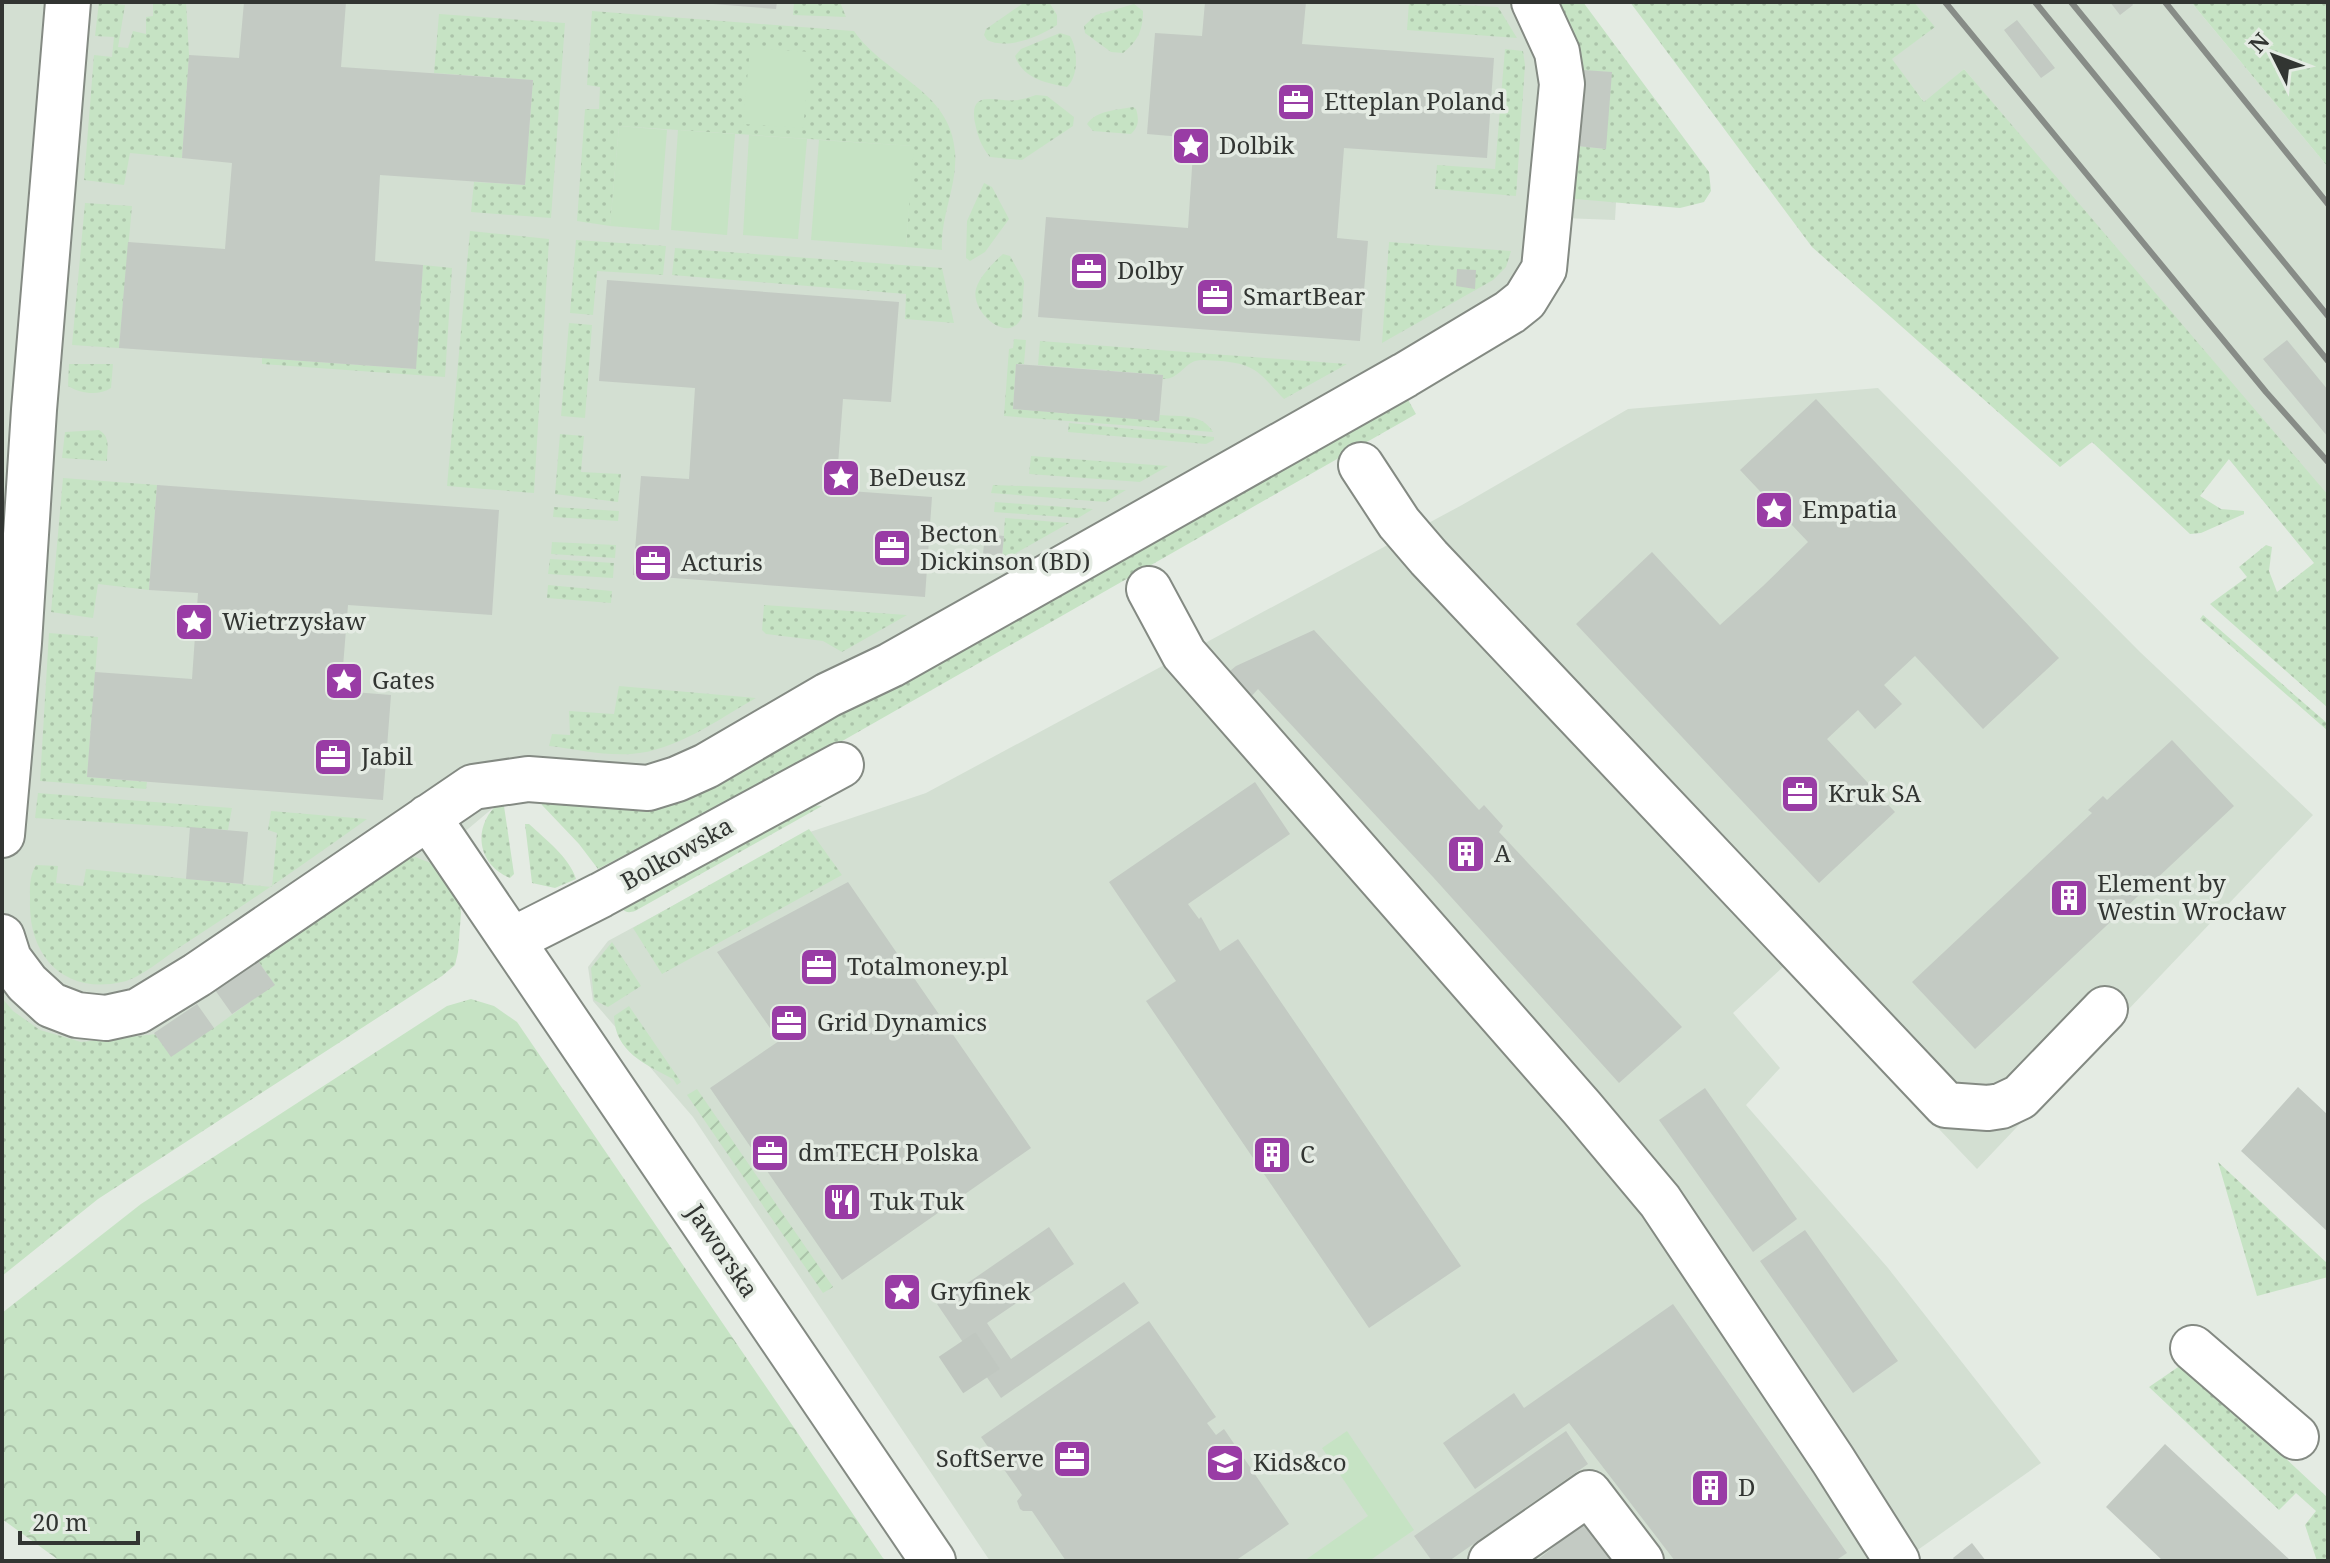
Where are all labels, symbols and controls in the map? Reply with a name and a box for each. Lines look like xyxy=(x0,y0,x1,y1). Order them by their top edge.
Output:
north arrow xyxy=(2234,16,2314,96)
text: N xyxy=(2241,25,2275,58)
office icon: Etteplan Poland xyxy=(1275,81,1317,123)
place label: Etteplan Poland xyxy=(1324,84,1506,117)
place icon: Dolbik xyxy=(1170,125,1212,167)
place label: Dolbik xyxy=(1219,128,1295,161)
office icon: Dolby xyxy=(1068,250,1110,292)
place label: Dolby xyxy=(1117,253,1184,286)
office icon: SmartBear xyxy=(1194,276,1236,318)
place label: SmartBear xyxy=(1243,279,1365,312)
place icon: BeDeusz xyxy=(820,457,862,499)
place label: BeDeusz xyxy=(869,460,966,493)
place icon: Empatia xyxy=(1753,489,1795,531)
place label: Empatia xyxy=(1802,492,1898,525)
place label: Becton Dickinson (BD) xyxy=(920,516,1090,577)
office icon: Becton Dickinson (BD) xyxy=(871,527,913,569)
office icon: Acturis xyxy=(632,542,674,584)
place label: Acturis xyxy=(681,545,763,578)
place icon: Wietrzysław xyxy=(173,601,215,643)
place label: Wietrzysław xyxy=(222,604,366,637)
place icon: Gates xyxy=(323,660,365,702)
place label: Gates xyxy=(372,663,435,696)
office icon: Jabil xyxy=(312,736,354,778)
place label: Jabil xyxy=(360,739,413,772)
office icon: Kruk SA xyxy=(1779,773,1821,815)
place label: Kruk SA xyxy=(1828,776,1921,809)
street label: Bolkowska xyxy=(614,808,738,897)
building icon: A xyxy=(1445,833,1487,875)
place label: A xyxy=(1494,836,1511,869)
place label: Element by Westin Wrocław xyxy=(2097,866,2287,927)
building icon: Element by Westin Wrocław xyxy=(2048,877,2090,919)
office icon: Totalmoney.pl xyxy=(798,946,840,988)
place label: Totalmoney.pl xyxy=(847,949,1009,982)
office icon: Grid Dynamics xyxy=(768,1002,810,1044)
place label: Grid Dynamics xyxy=(817,1005,987,1038)
office icon: dmTECH Polska xyxy=(749,1132,791,1174)
building icon: C xyxy=(1251,1134,1293,1176)
place label: dmTECH Polska xyxy=(798,1135,979,1168)
place label: C xyxy=(1300,1137,1315,1170)
restaurant icon: Tuk Tuk xyxy=(821,1181,863,1223)
place label: Tuk Tuk xyxy=(870,1184,965,1217)
street label: Jaworska xyxy=(679,1196,767,1303)
place icon: Gryfinek xyxy=(881,1271,923,1313)
place label: Gryfinek xyxy=(930,1274,1031,1307)
office icon: SoftServe xyxy=(1051,1438,1093,1480)
place label: SoftServe xyxy=(936,1441,1044,1474)
school or university icon: Kids&co xyxy=(1204,1442,1246,1484)
place label: Kids&co xyxy=(1253,1445,1347,1478)
building icon: D xyxy=(1689,1467,1731,1509)
place label: D xyxy=(1738,1470,1755,1503)
scale bar xyxy=(20,1495,138,1545)
text: 20 m xyxy=(32,1505,88,1538)

